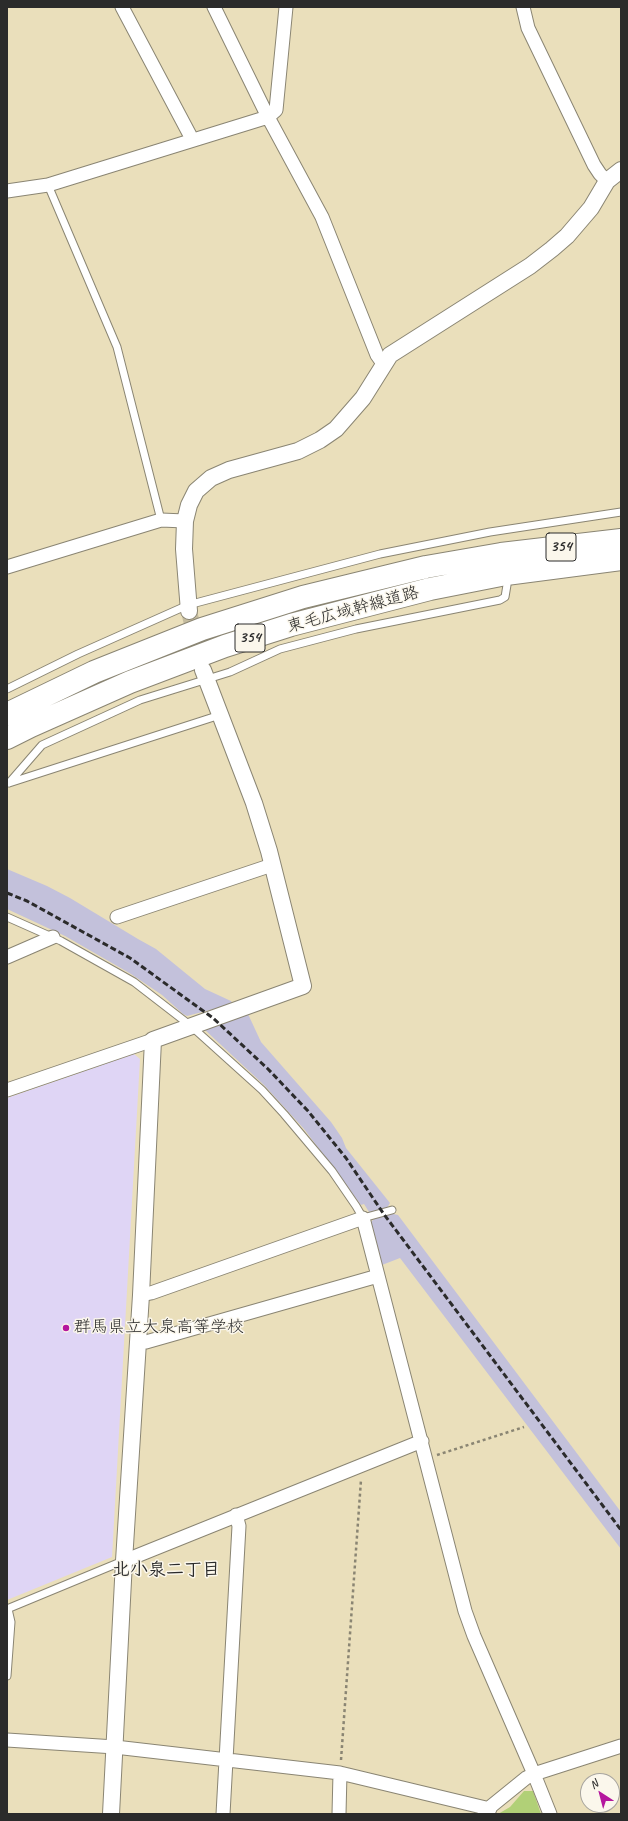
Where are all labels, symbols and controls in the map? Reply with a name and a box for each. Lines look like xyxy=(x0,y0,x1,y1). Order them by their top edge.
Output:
road number: 354 xyxy=(546,533,576,561)
street label: 東毛広域幹線道路 xyxy=(285,583,421,637)
road number: 354 xyxy=(235,624,265,652)
place label: 群馬県立大泉高等学校 xyxy=(74,1318,244,1338)
marker: 群馬県立大泉高等学校 xyxy=(61,1323,71,1333)
district label: 北小泉二丁目 xyxy=(112,1559,220,1581)
north arrow xyxy=(580,1773,620,1813)
text: N xyxy=(587,1776,600,1792)

